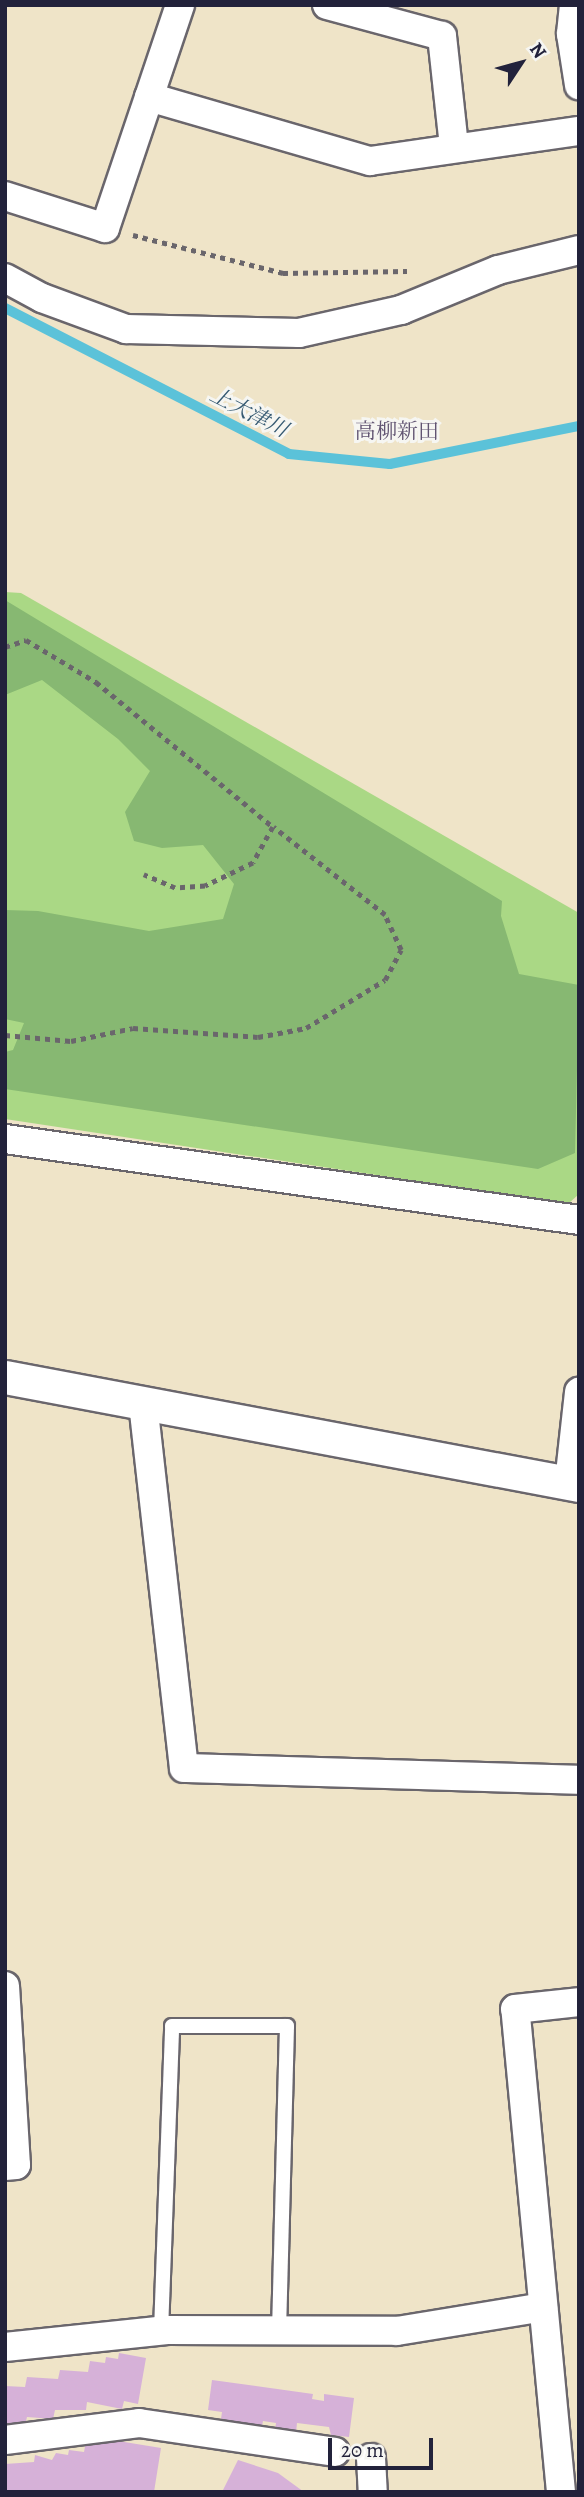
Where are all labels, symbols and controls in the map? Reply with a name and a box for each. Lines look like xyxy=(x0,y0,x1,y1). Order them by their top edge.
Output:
north arrow xyxy=(486,28,556,98)
text: N xyxy=(523,37,553,64)
water label: 上大津川 xyxy=(206,382,292,442)
district label: 高柳新田 xyxy=(355,418,439,444)
scale bar xyxy=(332,2424,437,2468)
text: 20 m xyxy=(341,2436,384,2464)

